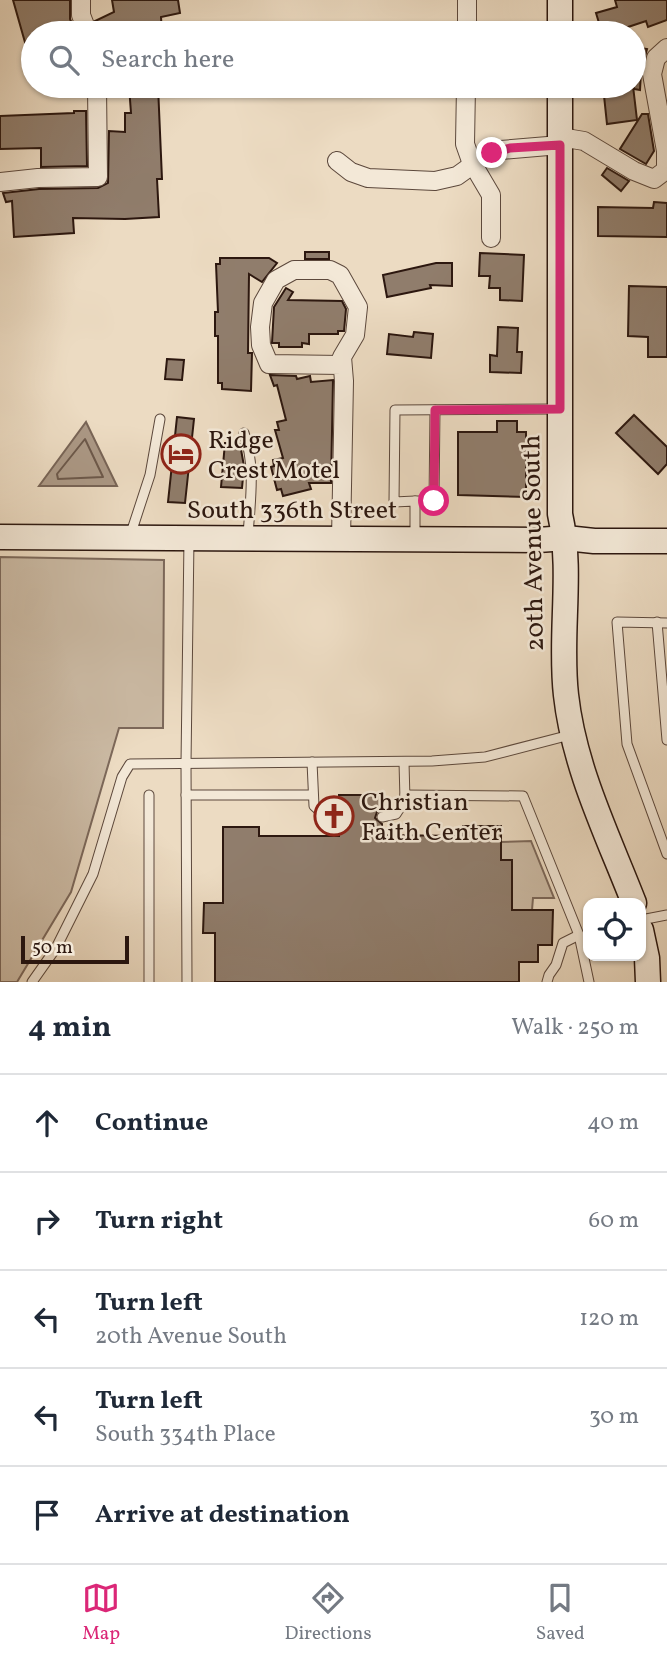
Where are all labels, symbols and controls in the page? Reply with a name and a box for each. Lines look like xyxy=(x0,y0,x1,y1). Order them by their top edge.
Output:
search box xyxy=(21,21,646,98)
icon: search xyxy=(45,41,83,79)
text: Search here xyxy=(101,42,234,78)
route end xyxy=(476,137,507,168)
place label: Ridge Crest Motel xyxy=(208,423,340,489)
hotel icon: Ridge Crest Motel xyxy=(160,433,202,475)
street label: 20th Avenue South xyxy=(514,434,554,652)
route start xyxy=(418,485,449,516)
street label: South 336th Street xyxy=(187,493,397,529)
place label: Christian Faith Center xyxy=(361,785,502,851)
church icon: Christian Faith Center xyxy=(313,795,355,837)
map controls xyxy=(583,898,646,961)
button: locate xyxy=(583,898,646,961)
scale bar xyxy=(21,933,130,965)
text: 50 m xyxy=(32,935,73,961)
text: 4 min xyxy=(28,1007,112,1049)
text: Walk · 250 m xyxy=(511,1012,639,1044)
icon: ahead xyxy=(28,1104,66,1142)
text: Continue xyxy=(95,1105,208,1141)
text: 40 m xyxy=(587,1107,639,1139)
icon: right xyxy=(28,1202,66,1240)
text: Turn right xyxy=(95,1203,223,1239)
text: 60 m xyxy=(589,1205,639,1237)
text: Turn left xyxy=(95,1285,203,1321)
icon: left xyxy=(28,1300,66,1338)
text: 120 m xyxy=(579,1303,639,1335)
text: 20th Avenue South xyxy=(95,1321,287,1353)
text: Turn left xyxy=(95,1383,203,1419)
icon: left xyxy=(28,1398,66,1436)
text: 30 m xyxy=(589,1401,639,1433)
text: South 334th Place xyxy=(95,1419,276,1451)
icon: arrive xyxy=(28,1496,66,1534)
text: Arrive at destination xyxy=(95,1497,350,1533)
tab: Map xyxy=(82,1579,120,1647)
tab: Directions xyxy=(285,1579,372,1647)
tab: Saved xyxy=(536,1579,585,1647)

